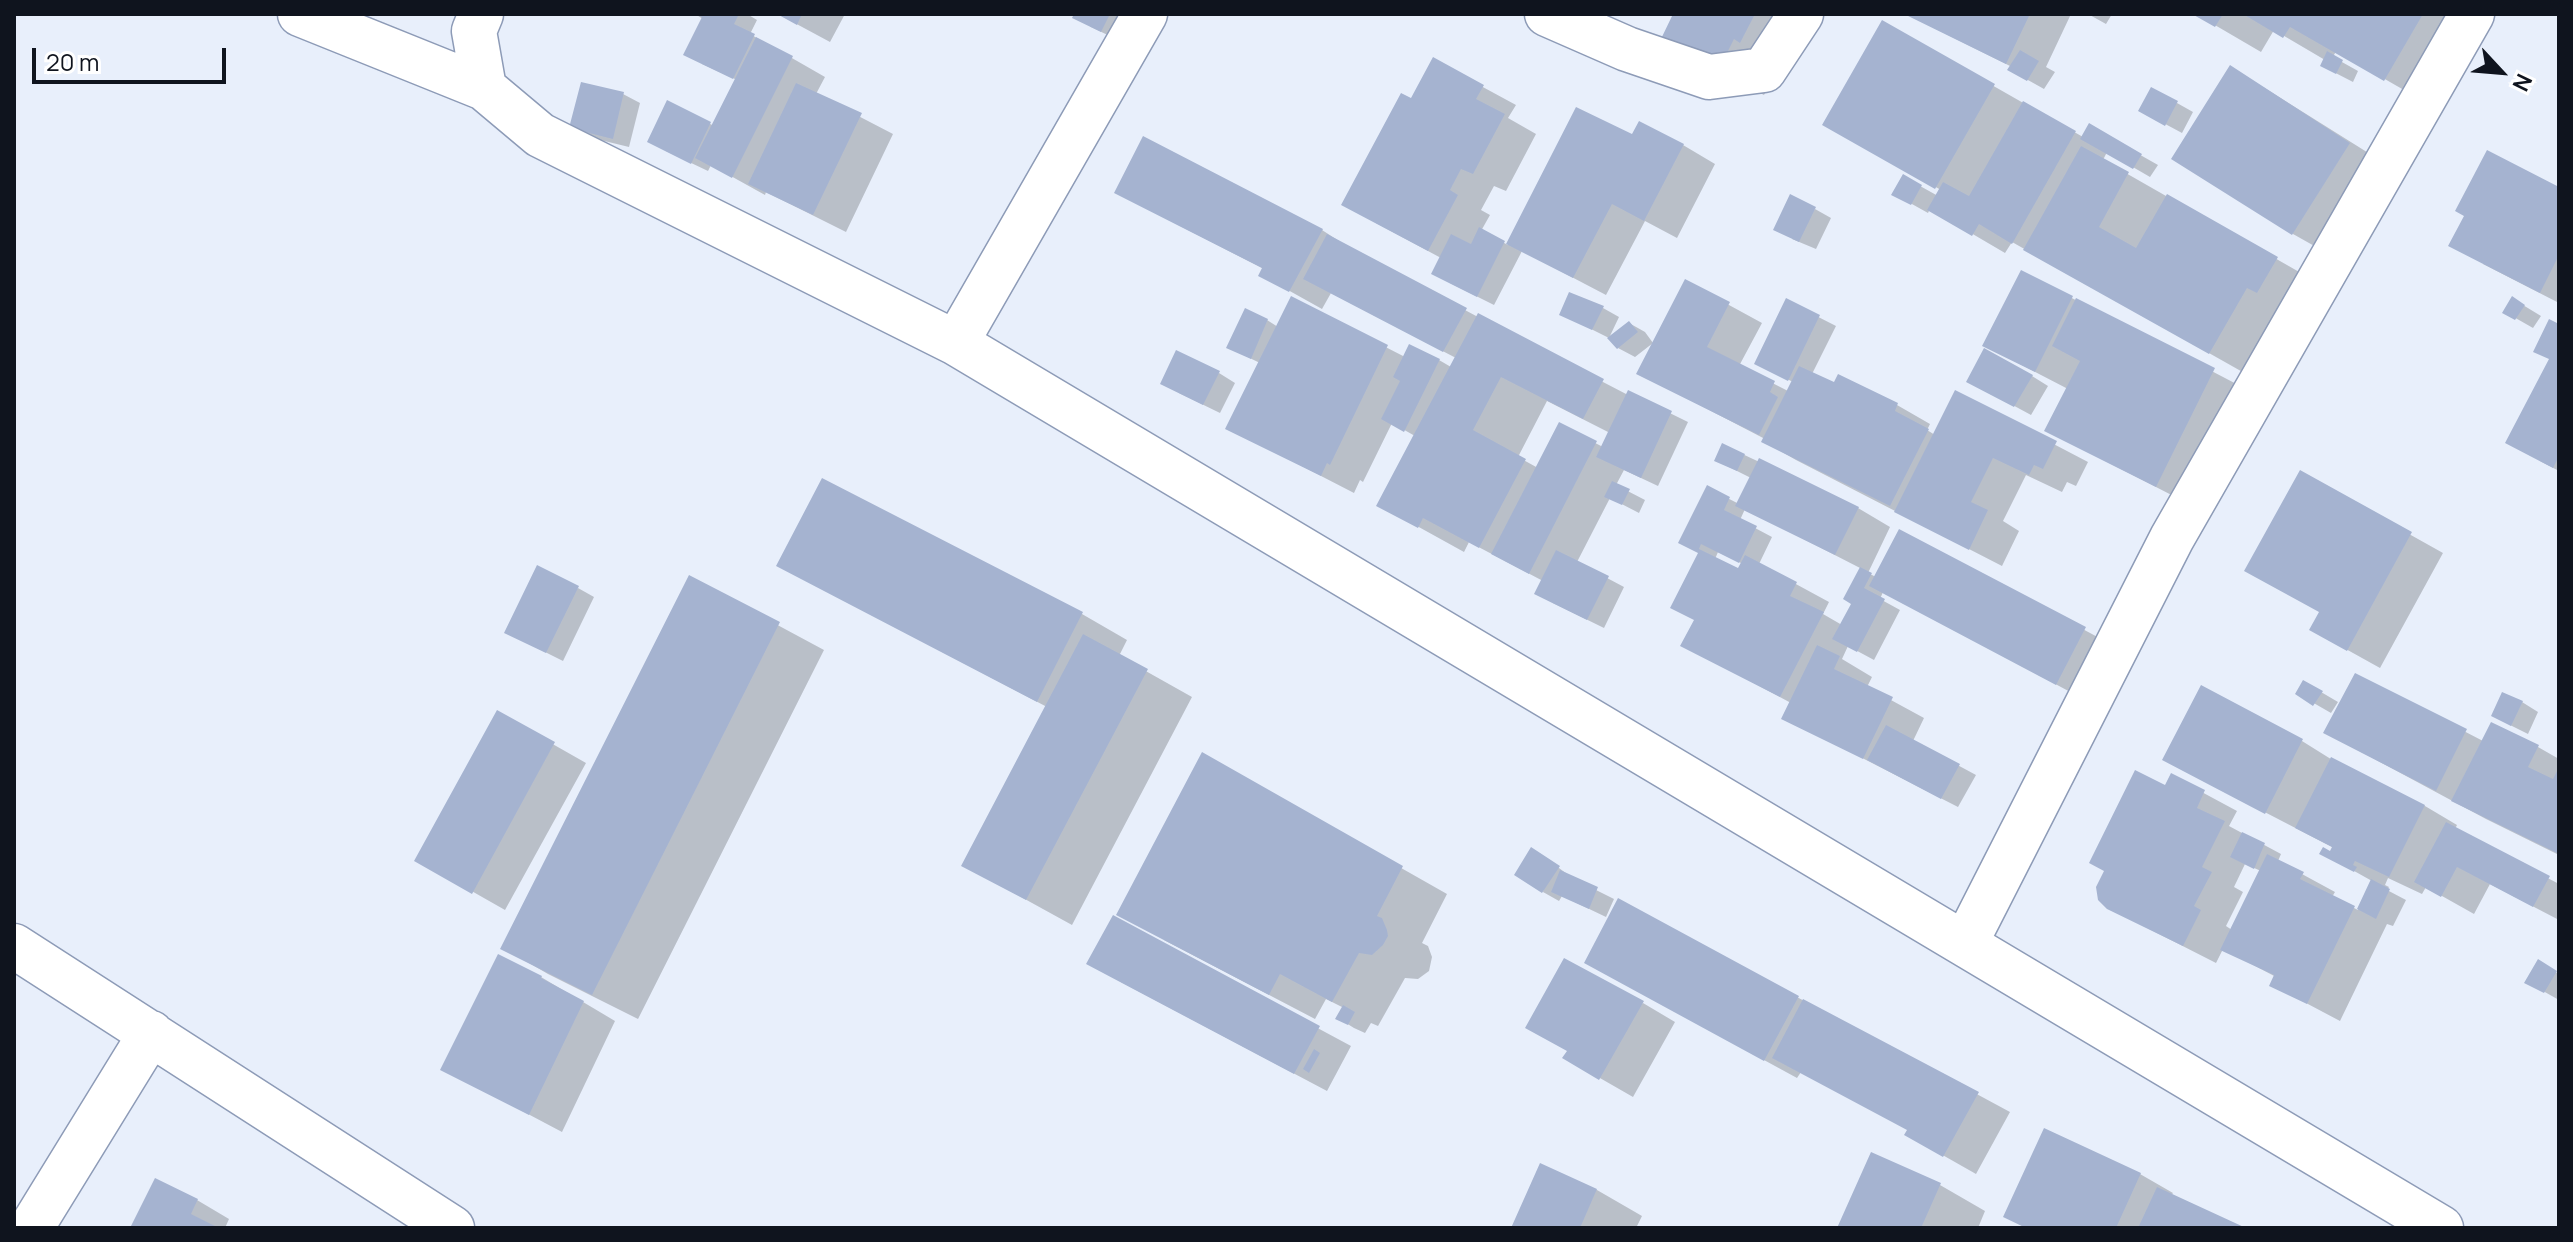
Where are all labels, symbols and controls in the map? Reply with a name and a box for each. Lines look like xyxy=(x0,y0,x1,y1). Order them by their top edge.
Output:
scale bar xyxy=(36,32,230,82)
north arrow xyxy=(2461,32,2541,112)
text: 20 m xyxy=(46,45,99,78)
text: N xyxy=(2506,69,2540,96)

